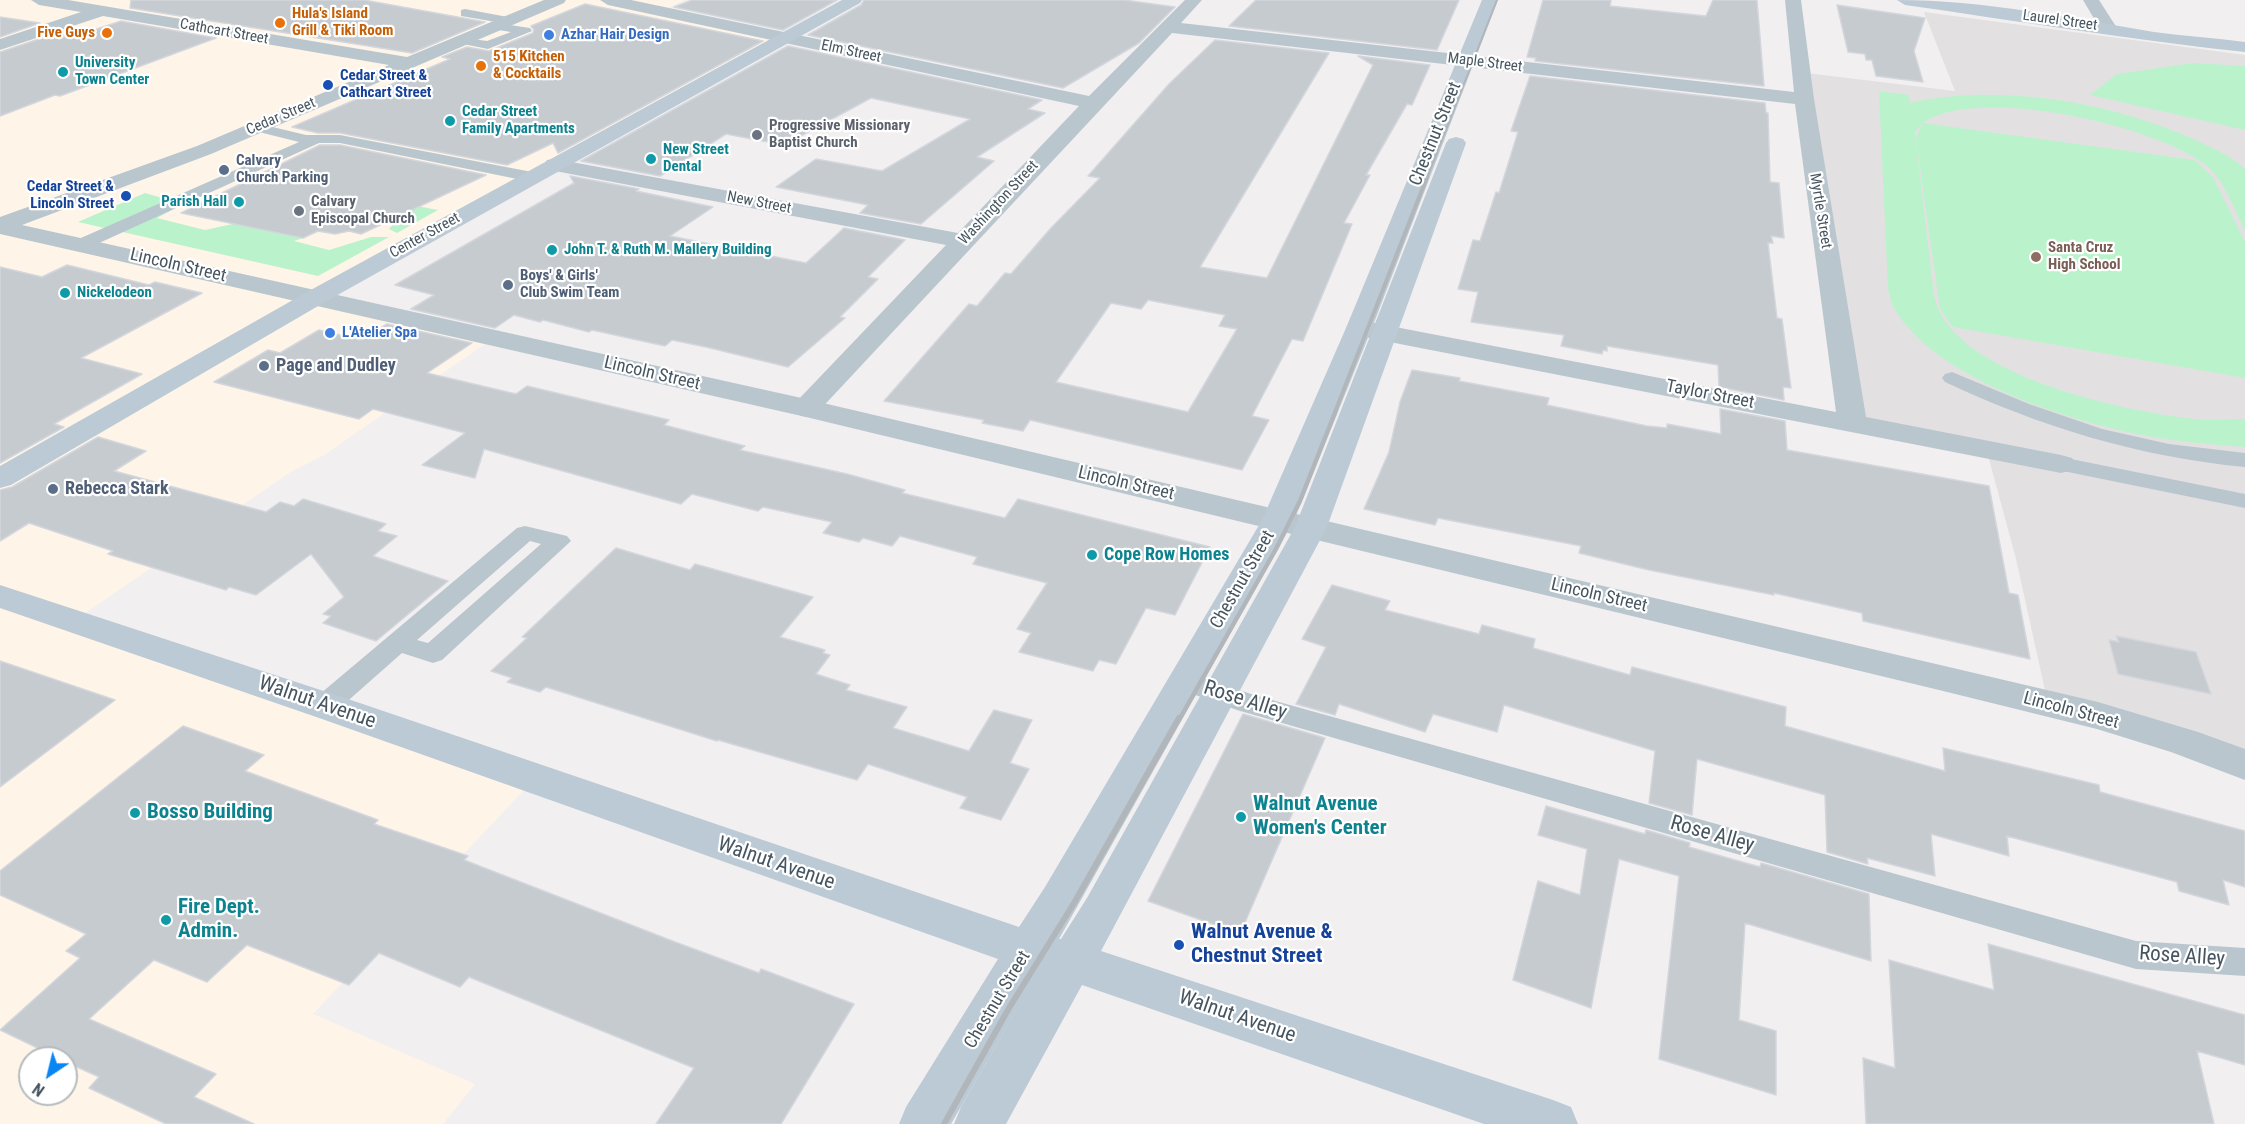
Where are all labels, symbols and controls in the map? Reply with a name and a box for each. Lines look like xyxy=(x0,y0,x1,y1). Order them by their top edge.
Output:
place label: Hula's Island Grill & Tiki Room xyxy=(292,5,393,40)
street label: Laurel Street xyxy=(2022,7,2098,35)
street label: Cathcart Street xyxy=(178,15,270,49)
marker: Hula's Island Grill & Tiki Room xyxy=(273,16,287,30)
place label: Five Guys xyxy=(37,24,95,42)
marker: Five Guys xyxy=(100,26,114,40)
place label: Azhar Hair Design xyxy=(561,26,669,44)
marker: Azhar Hair Design xyxy=(542,28,556,42)
street label: Elm Street xyxy=(819,37,883,67)
place label: 515 Kitchen & Cocktails xyxy=(493,48,565,83)
street label: Maple Street xyxy=(1447,49,1523,77)
place label: University Town Center xyxy=(75,54,149,89)
marker: 515 Kitchen & Cocktails xyxy=(474,59,488,73)
marker: University Town Center xyxy=(56,65,70,79)
place label: Cedar Street & Cathcart Street xyxy=(340,67,431,102)
marker: Cedar Street & Cathcart Street xyxy=(321,78,335,92)
street label: Chestnut Street xyxy=(1405,79,1467,189)
street label: Cedar Street xyxy=(244,94,318,140)
place label: Cedar Street Family Apartments xyxy=(462,103,575,138)
marker: Cedar Street Family Apartments xyxy=(443,114,457,128)
place label: Progressive Missionary Baptist Church xyxy=(769,117,910,152)
marker: Progressive Missionary Baptist Church xyxy=(750,128,764,142)
place label: New Street Dental xyxy=(663,141,729,176)
place label: Calvary Church Parking xyxy=(236,152,328,187)
marker: New Street Dental xyxy=(644,152,658,166)
street label: Washington Street xyxy=(956,157,1042,249)
marker: Calvary Church Parking xyxy=(217,163,231,177)
street label: Myrtle Street xyxy=(1805,172,1835,250)
place label: Cedar Street & Lincoln Street xyxy=(27,178,114,213)
street label: New Street xyxy=(726,188,792,218)
marker: Cedar Street & Lincoln Street xyxy=(119,189,133,203)
place label: Parish Hall xyxy=(161,193,227,211)
place label: Calvary Episcopal Church xyxy=(311,193,415,228)
marker: Parish Hall xyxy=(232,195,246,209)
marker: Calvary Episcopal Church xyxy=(292,204,306,218)
street label: Center Street xyxy=(387,209,463,263)
place label: Santa Cruz High School xyxy=(2048,239,2120,274)
place label: John T. & Ruth M. Mallery Building xyxy=(564,241,771,259)
marker: John T. & Ruth M. Mallery Building xyxy=(545,243,559,257)
street label: Lincoln Street xyxy=(128,244,228,288)
marker: Santa Cruz High School xyxy=(2029,250,2043,264)
place label: Boys' & Girls' Club Swim Team xyxy=(520,267,619,302)
marker: Boys' & Girls' Club Swim Team xyxy=(501,278,515,292)
place label: Nickelodeon xyxy=(77,284,152,302)
marker: Nickelodeon xyxy=(58,286,72,300)
place label: L'Atelier Spa xyxy=(342,324,417,342)
marker: L'Atelier Spa xyxy=(323,326,337,340)
street label: Lincoln Street xyxy=(602,352,702,396)
place label: Page and Dudley xyxy=(276,355,396,377)
marker: Page and Dudley xyxy=(257,359,271,373)
street label: Taylor Street xyxy=(1664,376,1756,414)
street label: Lincoln Street xyxy=(1076,462,1176,506)
place label: Rebecca Stark xyxy=(65,478,169,500)
marker: Rebecca Stark xyxy=(46,482,60,496)
street label: Chestnut Street xyxy=(1206,527,1280,633)
place label: Cope Row Homes xyxy=(1104,544,1229,566)
marker: Cope Row Homes xyxy=(1085,548,1099,562)
street label: Lincoln Street xyxy=(1549,574,1649,618)
street label: Walnut Avenue xyxy=(255,671,379,735)
street label: Rose Alley xyxy=(1200,676,1290,726)
street label: Lincoln Street xyxy=(2021,688,2121,734)
place label: Walnut Avenue Women's Center xyxy=(1253,792,1387,842)
place label: Bosso Building xyxy=(147,800,273,826)
marker: Bosso Building xyxy=(128,806,142,820)
marker: Walnut Avenue Women's Center xyxy=(1234,810,1248,824)
street label: Rose Alley xyxy=(1667,811,1757,859)
street label: Walnut Avenue xyxy=(714,832,838,896)
place label: Fire Dept. Admin. xyxy=(178,895,260,945)
marker: Fire Dept. Admin. xyxy=(159,913,173,927)
place label: Walnut Avenue & Chestnut Street xyxy=(1191,920,1333,970)
marker: Walnut Avenue & Chestnut Street xyxy=(1172,938,1186,952)
street label: Rose Alley xyxy=(2138,941,2226,973)
street label: Chestnut Street xyxy=(960,947,1036,1053)
street label: Walnut Avenue xyxy=(1175,985,1299,1049)
north arrow xyxy=(18,1046,78,1106)
text: N xyxy=(29,1079,48,1100)

